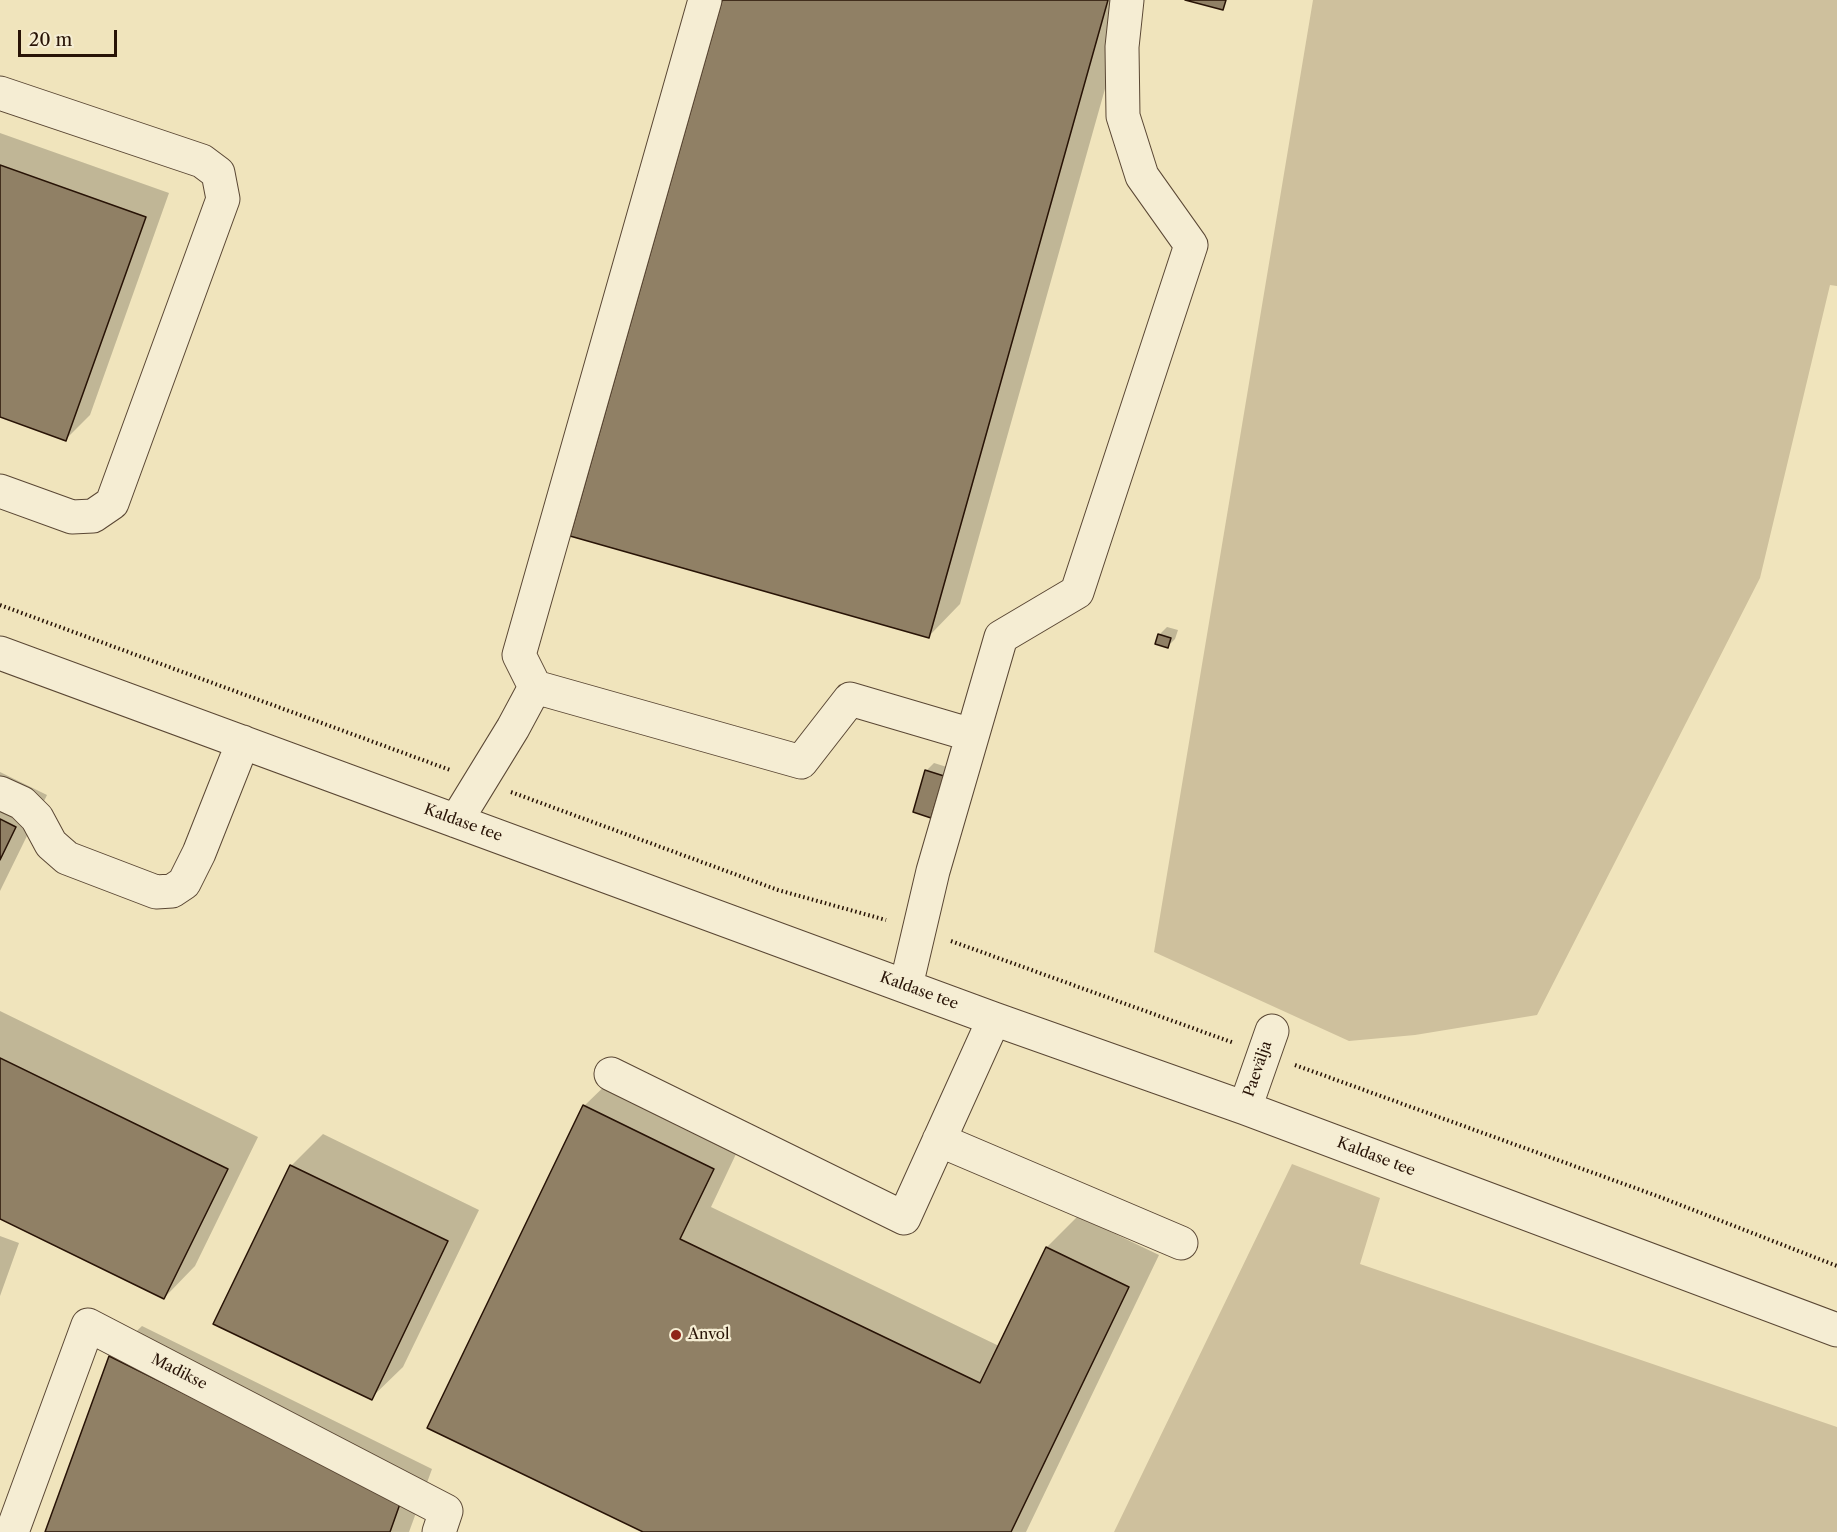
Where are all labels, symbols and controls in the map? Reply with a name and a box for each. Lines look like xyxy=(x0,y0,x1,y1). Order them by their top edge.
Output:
scale bar xyxy=(21,18,120,56)
text: 20 m xyxy=(29,29,72,51)
street label: Kaldase tee xyxy=(421,800,505,846)
street label: Kaldase tee xyxy=(877,968,961,1014)
street label: Paevälja xyxy=(1240,1039,1276,1099)
street label: Kaldase tee xyxy=(1334,1134,1418,1180)
place label: Anvol xyxy=(688,1326,729,1344)
marker: Anvol xyxy=(669,1328,683,1342)
street label: Madikse xyxy=(148,1350,210,1394)

